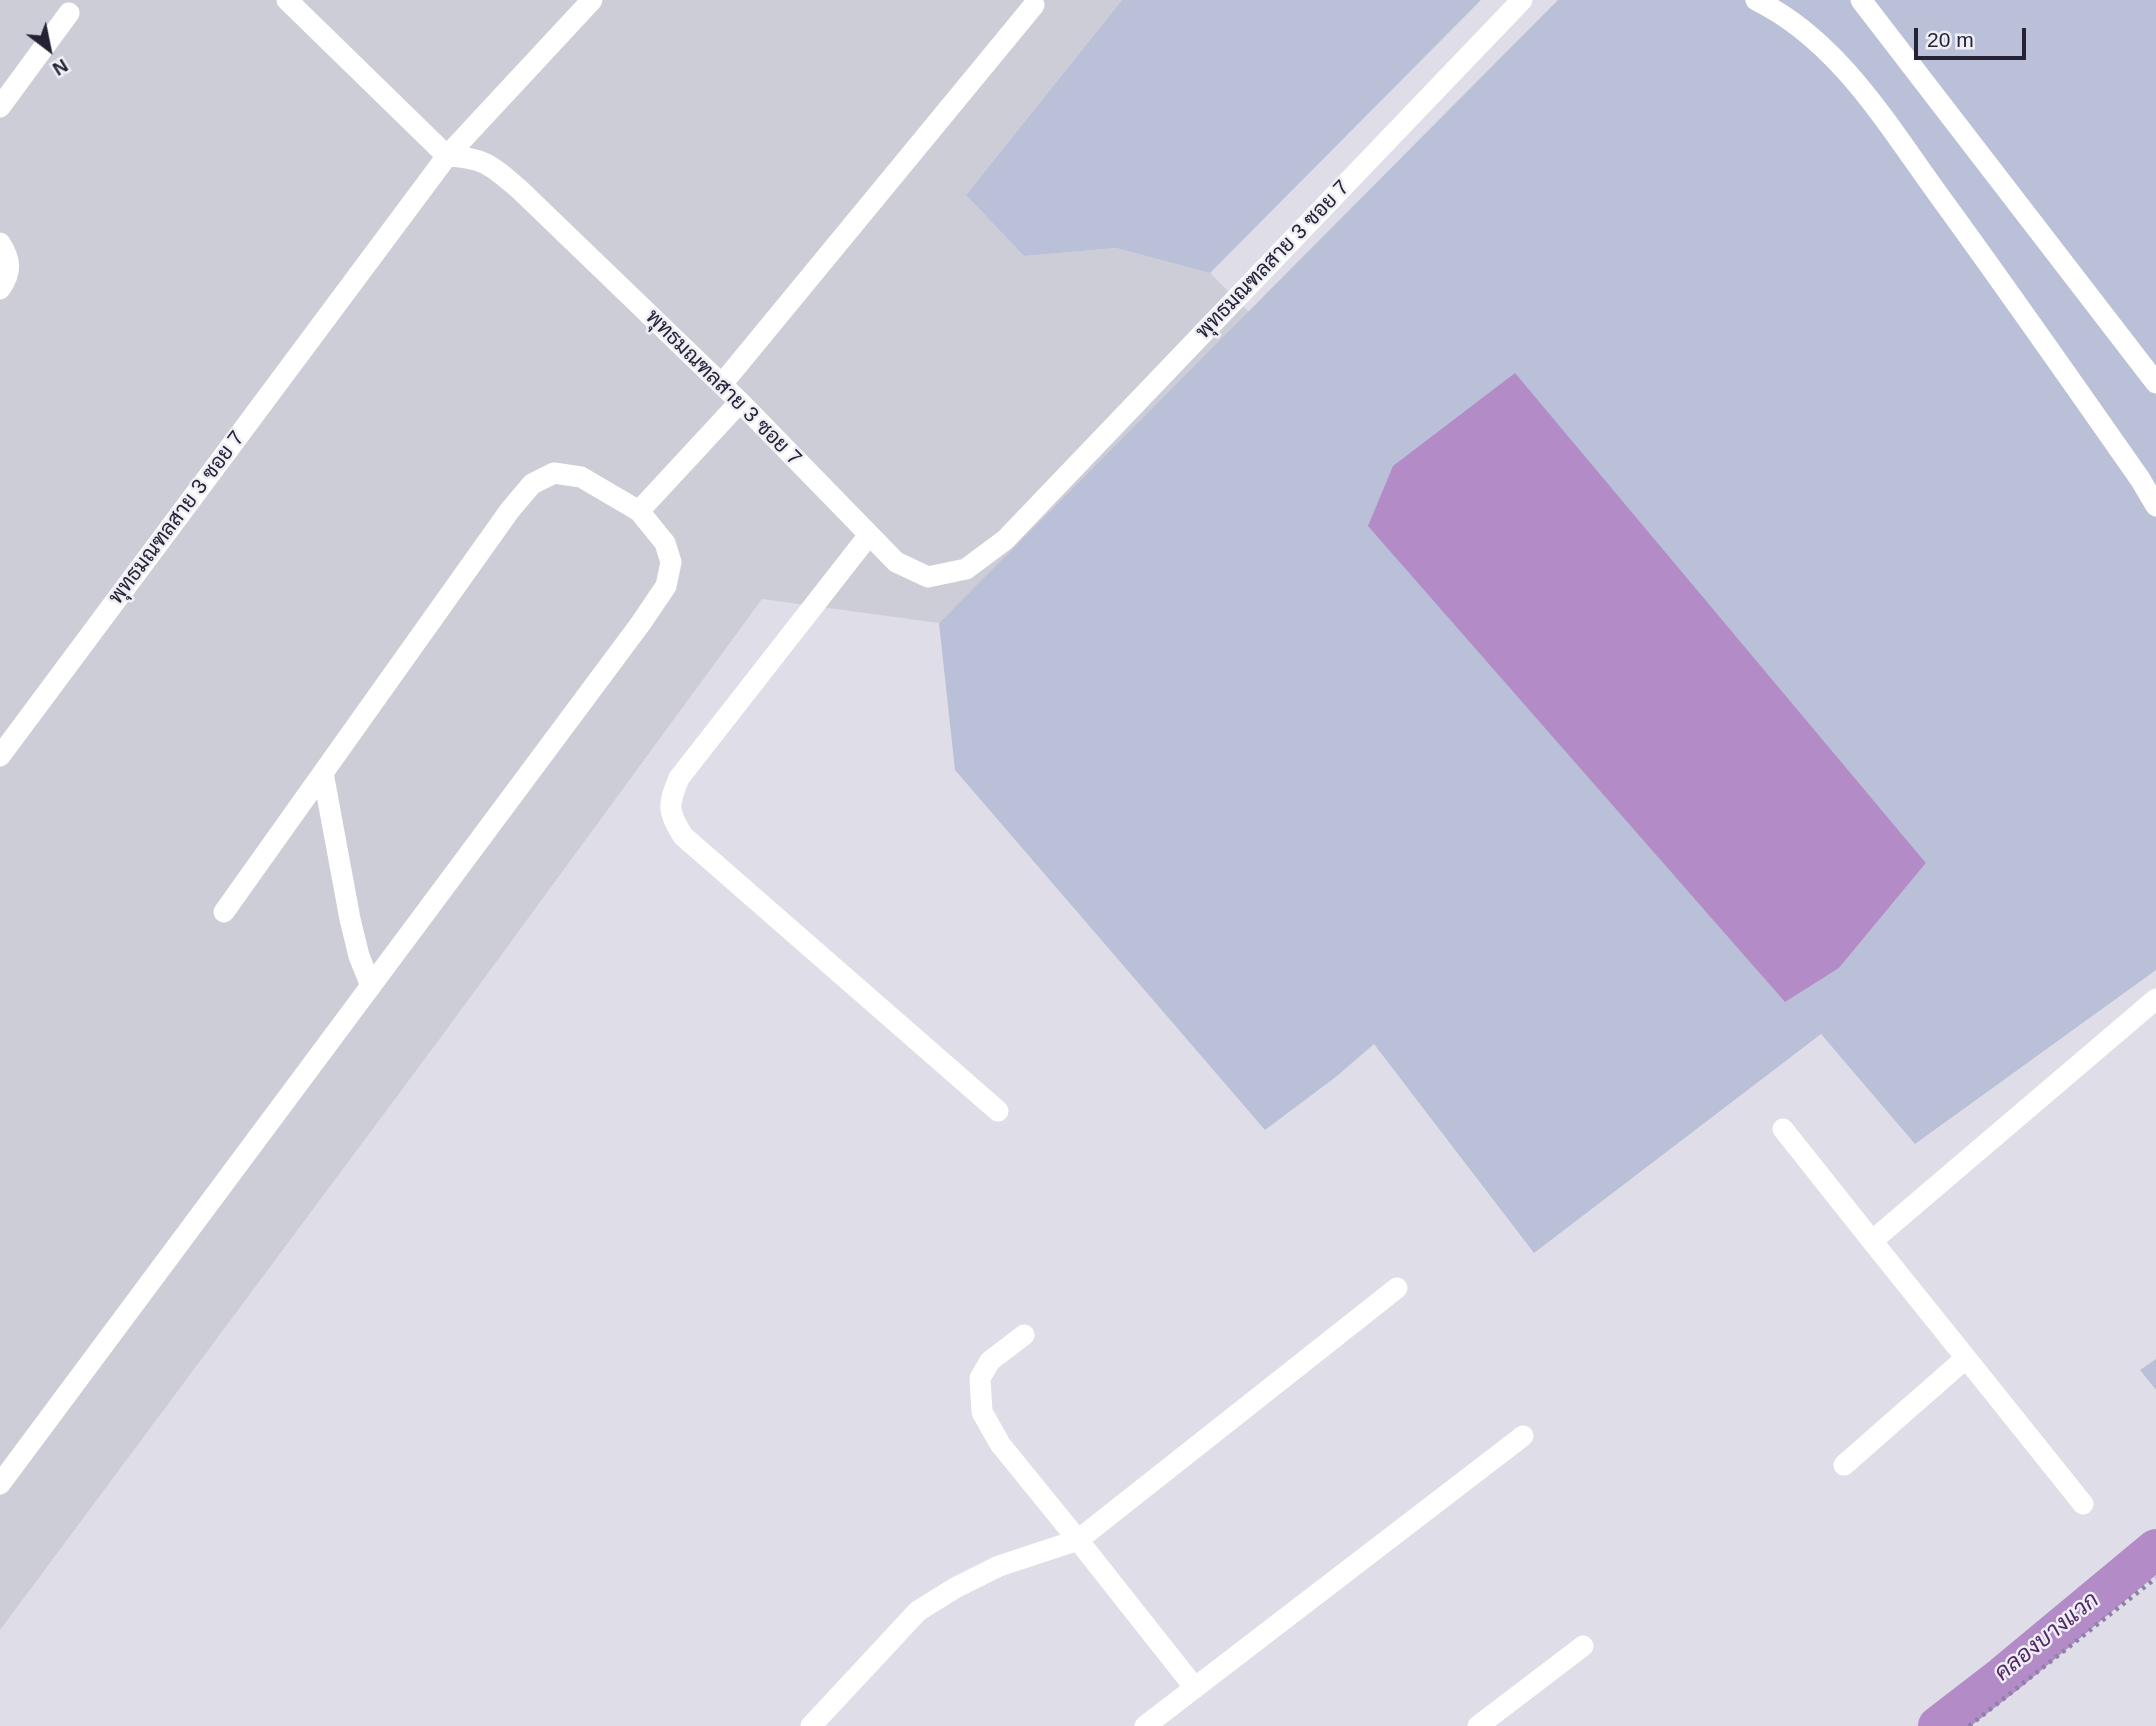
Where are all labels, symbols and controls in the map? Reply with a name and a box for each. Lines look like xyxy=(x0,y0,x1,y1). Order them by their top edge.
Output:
north arrow xyxy=(14,14,84,84)
scale bar xyxy=(1918,14,2030,58)
text: 20 m xyxy=(1927,28,1974,51)
text: N xyxy=(49,55,72,80)
street label: พุทธมณฑลสาย 3 ซอย 7 xyxy=(1191,176,1355,344)
street label: พุทธมณฑลสาย 3 ซอย 7 xyxy=(640,305,806,471)
street label: พุทธมณฑลสาย 3 ซอย 7 xyxy=(104,426,250,610)
water label: คลองบางแวก xyxy=(1989,1587,2105,1687)

